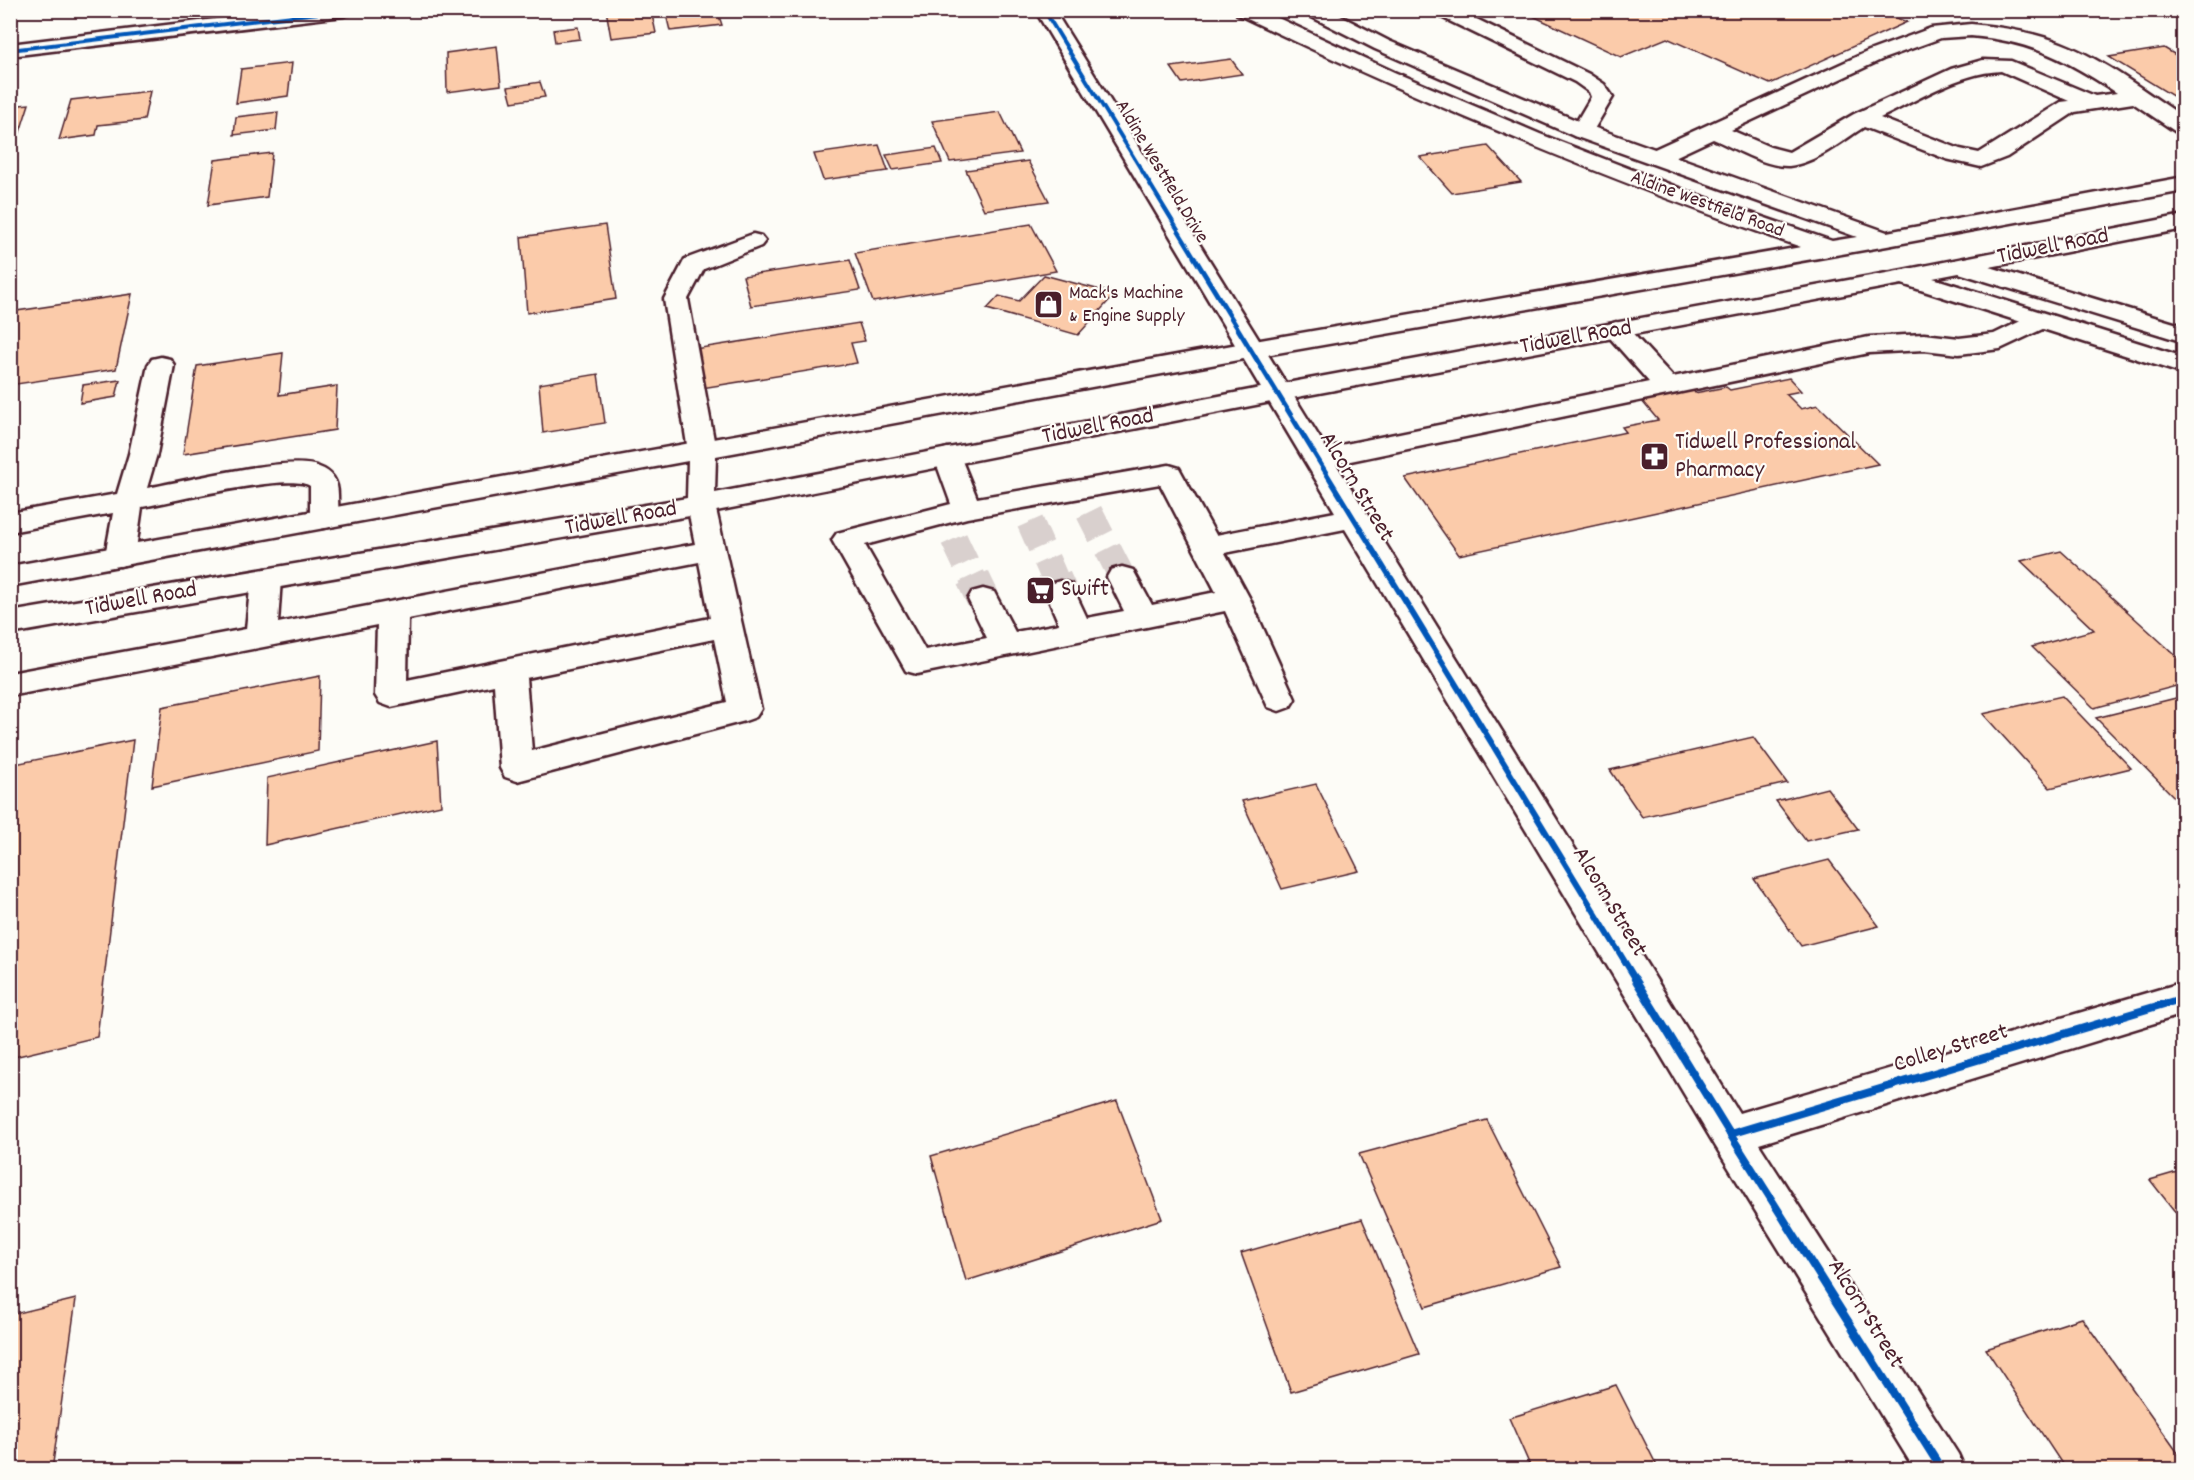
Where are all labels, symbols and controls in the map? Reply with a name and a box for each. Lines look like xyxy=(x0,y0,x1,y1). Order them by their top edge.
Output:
street label: Aldine Westfield Drive xyxy=(1107,95,1215,249)
street label: Aldine Westfield Road xyxy=(1626,164,1788,246)
street label: Tidwell Road xyxy=(1994,220,2112,274)
place label: Mack's Machine & Engine Supply xyxy=(1069,280,1185,331)
shop icon: Mack's Machine & Engine Supply xyxy=(1032,289,1064,321)
street label: Tidwell Road xyxy=(1517,311,1635,365)
street label: Tidwell Road xyxy=(1039,400,1157,454)
street label: Alcorn Street xyxy=(1310,426,1402,549)
place label: Tidwell Professional Pharmacy xyxy=(1675,426,1856,488)
pharmacy icon: Tidwell Professional Pharmacy xyxy=(1638,441,1670,473)
street label: Tidwell Road xyxy=(562,492,680,546)
street label: Tidwell Road xyxy=(82,573,200,627)
place label: Swift xyxy=(1061,573,1109,607)
supermarket icon: Swift xyxy=(1024,574,1056,606)
street label: Alcorn Street xyxy=(1563,841,1655,964)
street label: Colley Street xyxy=(1890,1015,2013,1083)
street label: Alcorn Street xyxy=(1818,1253,1912,1375)

